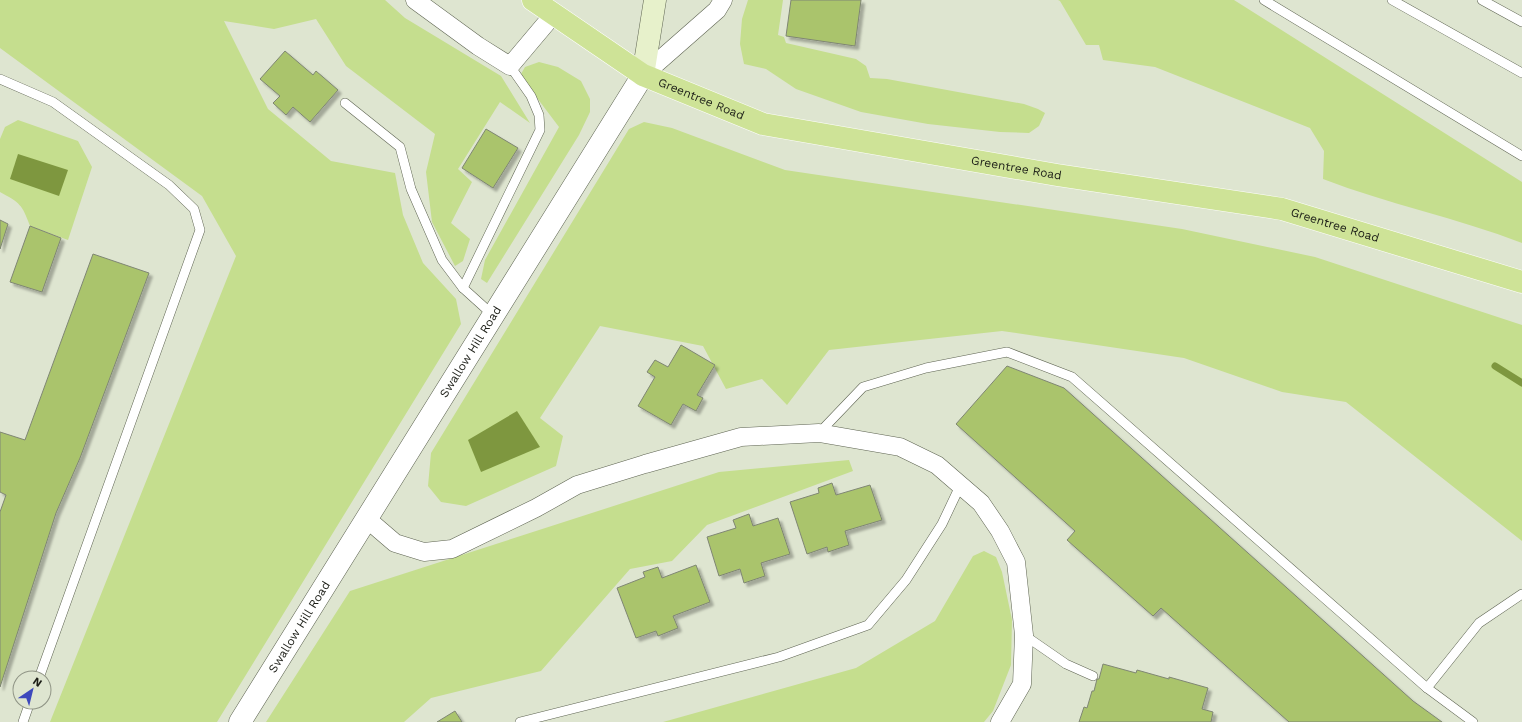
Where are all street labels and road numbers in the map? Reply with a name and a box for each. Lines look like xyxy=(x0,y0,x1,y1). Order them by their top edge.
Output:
street label: Greentree Road xyxy=(656,75,746,123)
street label: Greentree Road xyxy=(970,153,1063,183)
street label: Greentree Road xyxy=(1289,205,1381,245)
street label: Swallow Hill Road xyxy=(437,304,504,400)
street label: Swallow Hill Road xyxy=(266,579,333,675)

